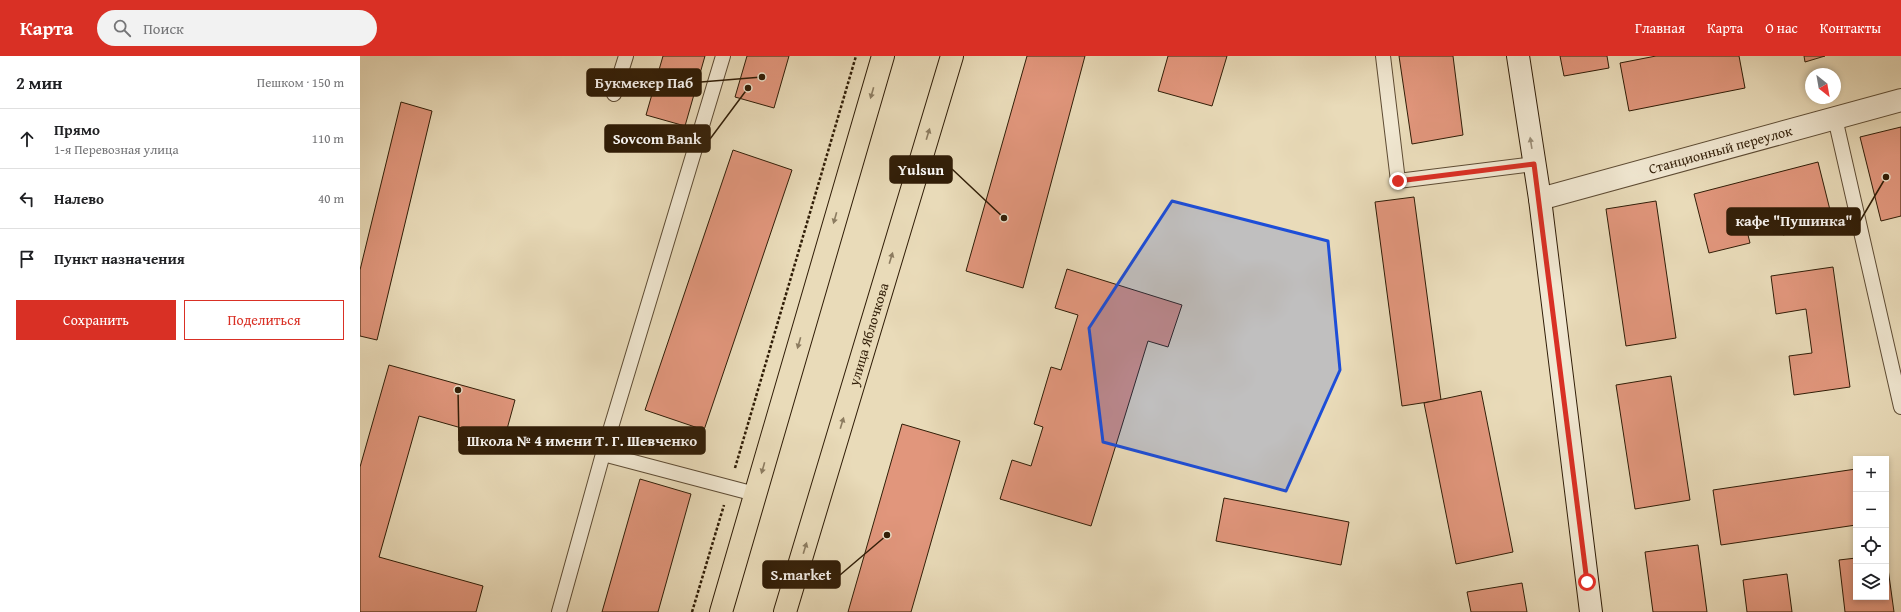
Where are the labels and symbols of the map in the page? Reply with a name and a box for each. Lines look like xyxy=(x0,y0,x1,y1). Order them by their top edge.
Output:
north arrow xyxy=(1805,68,1841,104)
callout: Букмекер Паб xyxy=(587,69,701,96)
text: Букмекер Паб xyxy=(595,72,693,93)
one-way arrow xyxy=(869,88,875,100)
street label: Станционный переулок xyxy=(1646,120,1795,179)
callout: Sovcom Bank xyxy=(605,125,710,152)
text: Sovcom Bank xyxy=(613,128,702,149)
one-way arrow xyxy=(925,128,931,140)
one-way arrow xyxy=(1528,137,1534,149)
callout: Yulsun xyxy=(890,156,952,183)
text: Yulsun xyxy=(898,159,944,180)
route end xyxy=(1389,172,1407,190)
callout: кафе "Пушинка" xyxy=(1727,208,1860,235)
text: кафе "Пушинка" xyxy=(1735,210,1853,231)
one-way arrow xyxy=(832,213,838,225)
one-way arrow xyxy=(888,252,894,264)
street label: улица Яблочкова xyxy=(843,280,893,389)
one-way arrow xyxy=(796,337,802,349)
one-way arrow xyxy=(839,417,845,429)
callout: Школа № 4 имени Т. Г. Шевченко xyxy=(459,427,705,454)
text: Школа № 4 имени Т. Г. Шевченко xyxy=(467,430,697,451)
one-way arrow xyxy=(760,462,766,474)
one-way arrow xyxy=(802,542,808,554)
callout: S.market xyxy=(763,561,840,588)
text: S.market xyxy=(771,564,832,585)
route start xyxy=(1578,573,1596,591)

